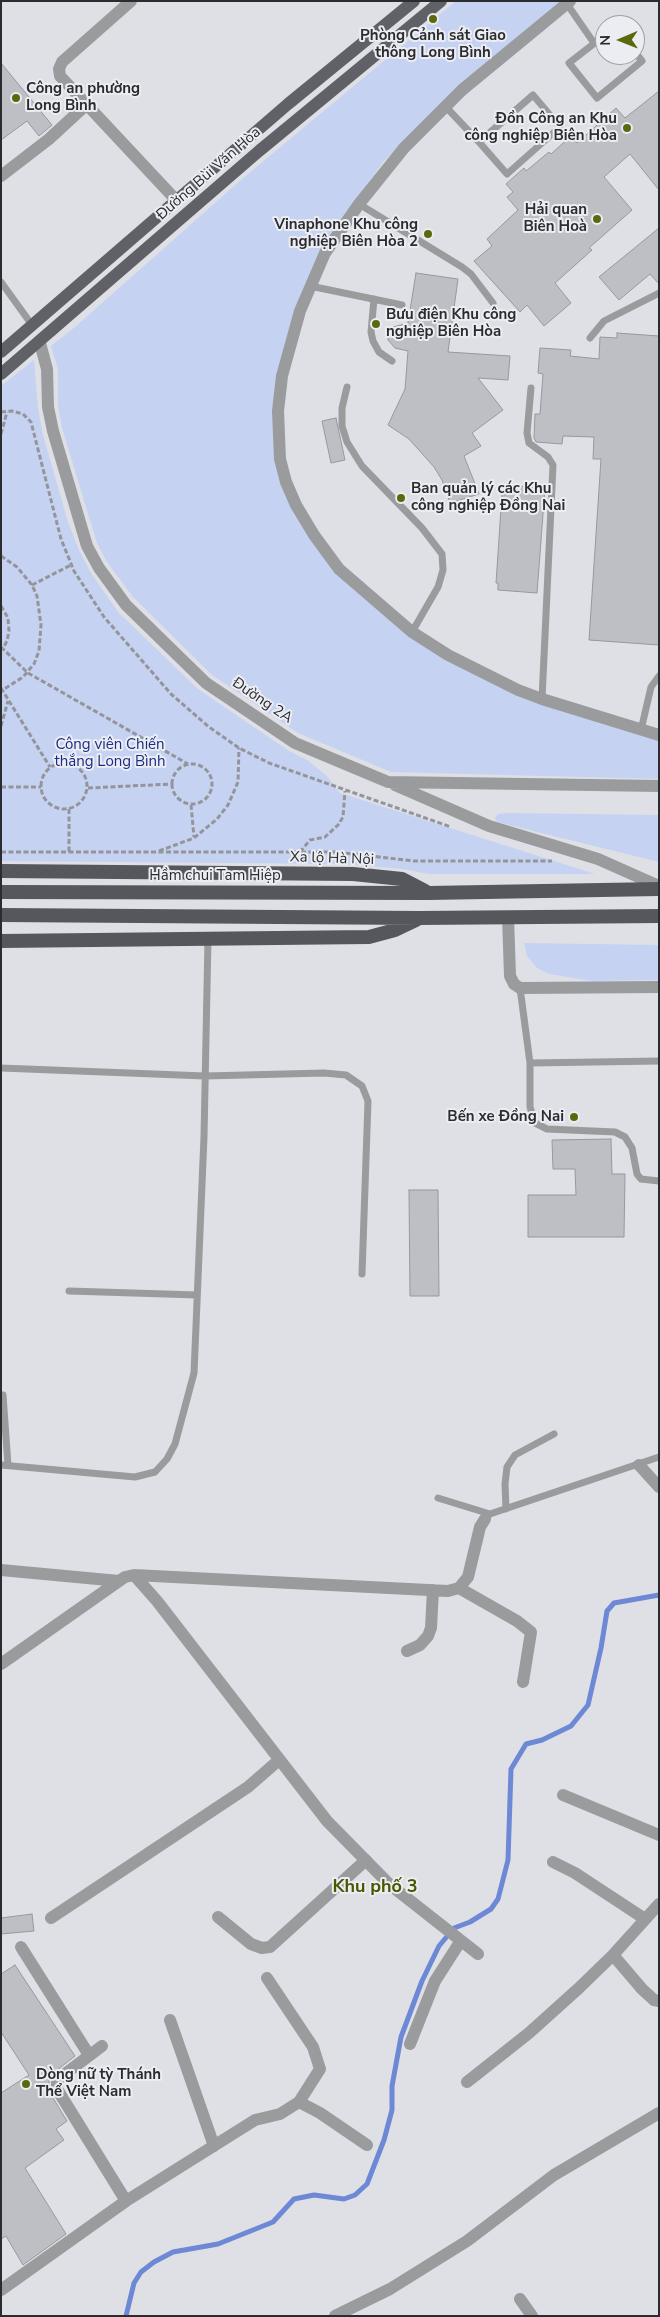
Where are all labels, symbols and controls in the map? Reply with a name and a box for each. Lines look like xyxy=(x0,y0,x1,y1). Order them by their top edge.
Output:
marker: Phòng Cảnh sát Giao thông Long Bình xyxy=(427,13,439,25)
north arrow xyxy=(595,15,645,65)
place label: Phòng Cảnh sát Giao thông Long Bình xyxy=(360,27,506,62)
text: N xyxy=(596,35,615,46)
place label: Công an phường Long Bình xyxy=(26,80,140,115)
marker: Công an phường Long Bình xyxy=(10,92,22,104)
place label: Đồn Công an Khu công nghiệp Biên Hòa xyxy=(464,110,617,145)
marker: Đồn Công an Khu công nghiệp Biên Hòa xyxy=(621,122,633,134)
street label: Đường Bùi Văn Hòa xyxy=(153,124,265,224)
place label: Hải quan Biên Hoà xyxy=(523,201,587,236)
marker: Hải quan Biên Hoà xyxy=(591,213,603,225)
place label: Vinaphone Khu công nghiệp Biên Hòa 2 xyxy=(274,216,418,251)
marker: Vinaphone Khu công nghiệp Biên Hòa 2 xyxy=(422,228,434,240)
place label: Bưu điện Khu công nghiệp Biên Hòa xyxy=(386,306,516,341)
marker: Bưu điện Khu công nghiệp Biên Hòa xyxy=(370,318,382,330)
place label: Ban quản lý các Khu công nghiệp Đồng Nai xyxy=(411,480,565,515)
marker: Ban quản lý các Khu công nghiệp Đồng Nai xyxy=(395,492,407,504)
street label: Đường 2A xyxy=(228,674,296,728)
park label: Công viên Chiến thắng Long Bình xyxy=(54,736,166,771)
street label: Xa lộ Hà Nội xyxy=(290,849,374,869)
street label: Hầm chui Tam Hiệp xyxy=(149,867,281,885)
place label: Bến xe Đồng Nai xyxy=(447,1108,564,1126)
marker: Bến xe Đồng Nai xyxy=(568,1111,580,1123)
district label: Khu phố 3 xyxy=(332,1877,418,1899)
place label: Dòng nữ tỳ Thánh Thể Việt Nam xyxy=(36,2066,161,2101)
marker: Dòng nữ tỳ Thánh Thể Việt Nam xyxy=(20,2078,32,2090)

